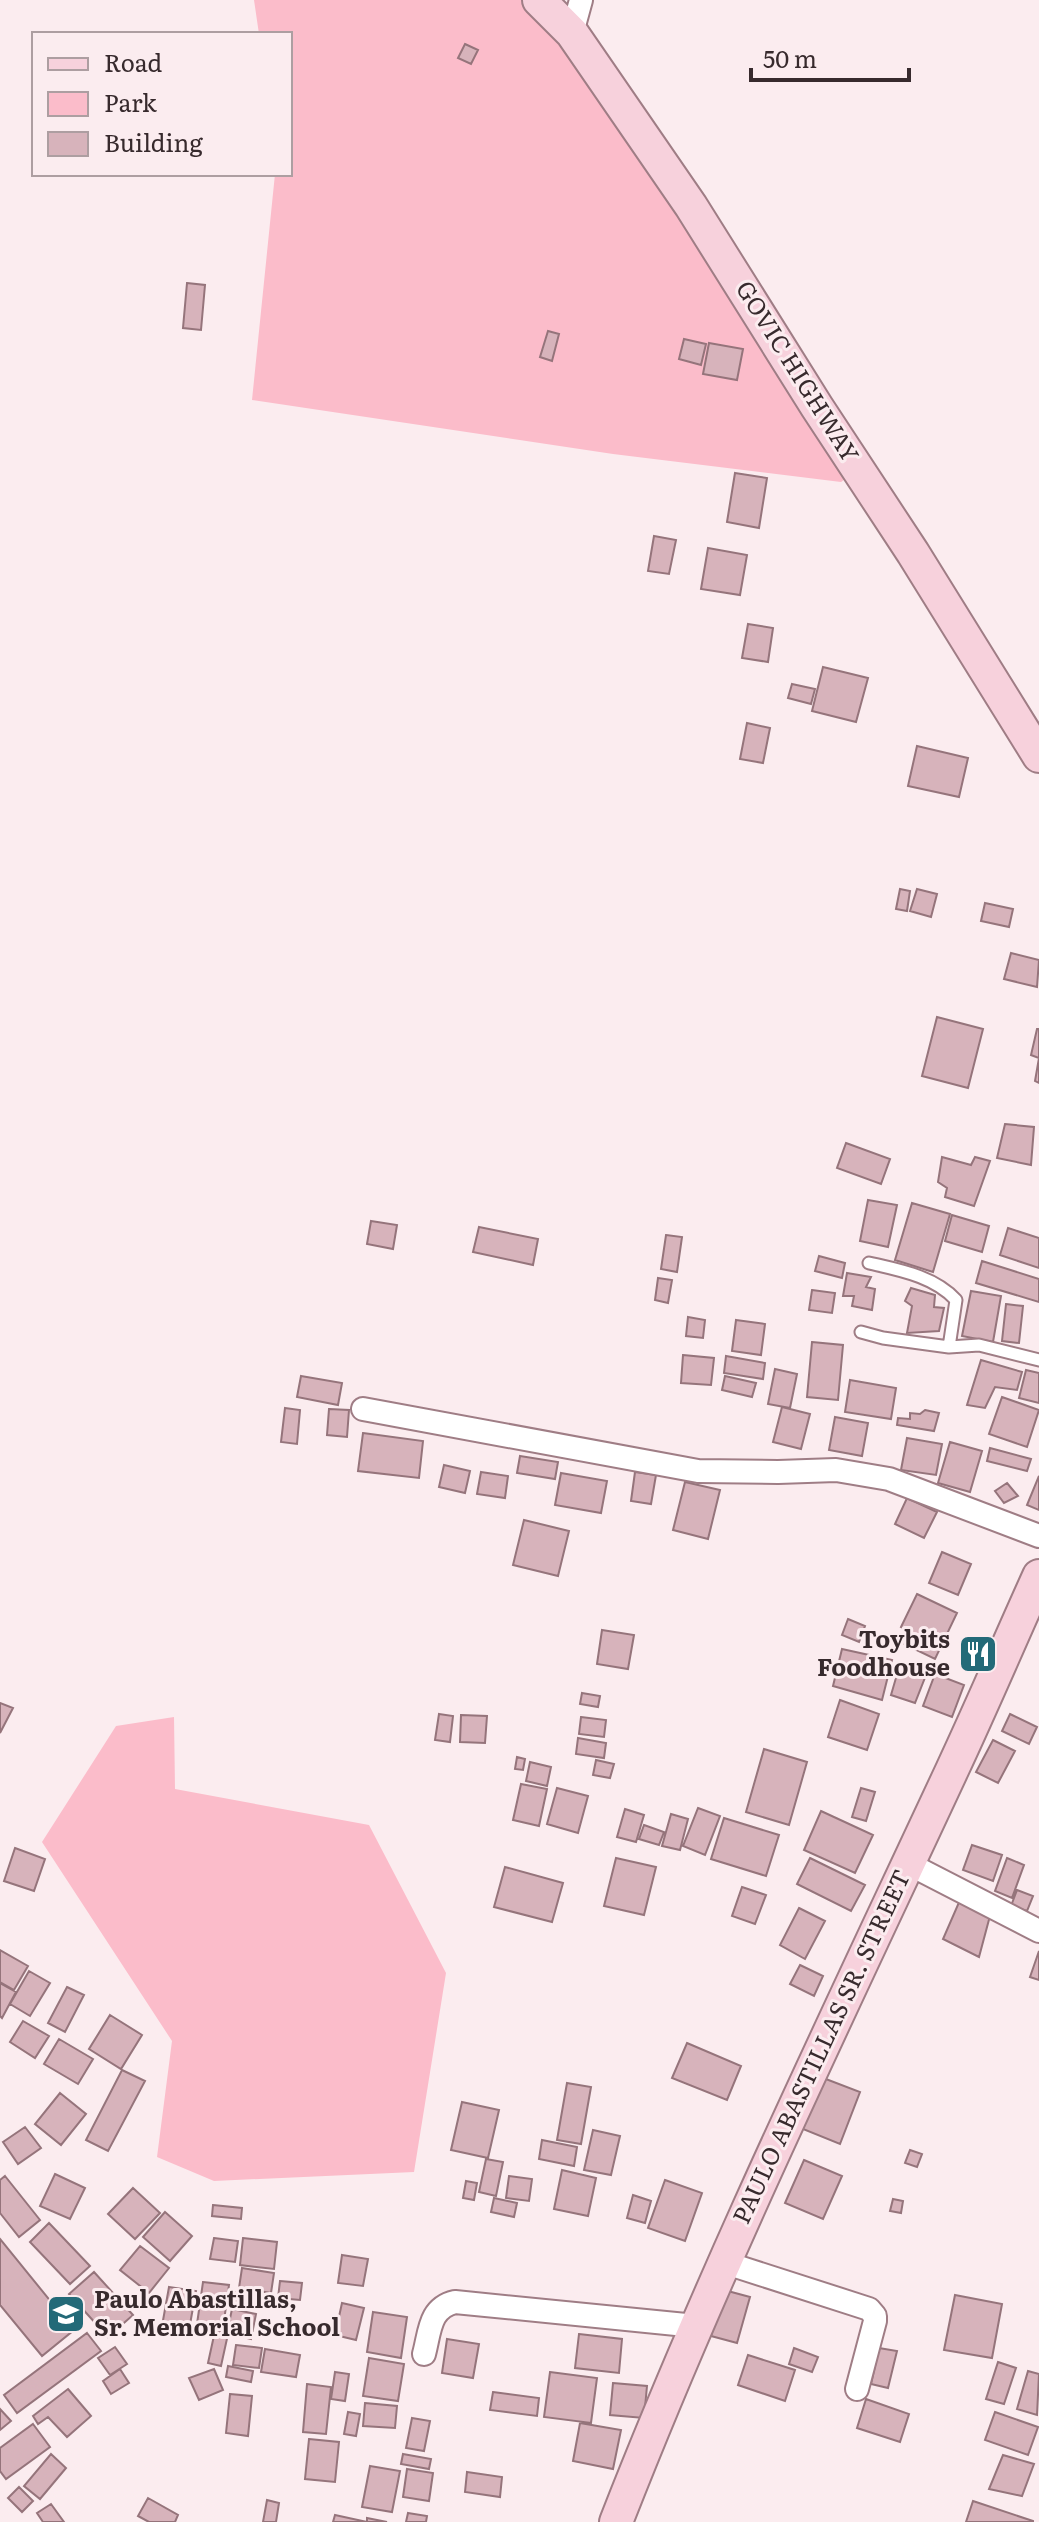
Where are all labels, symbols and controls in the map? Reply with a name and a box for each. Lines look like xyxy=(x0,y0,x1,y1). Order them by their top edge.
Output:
legend xyxy=(32,32,292,176)
scale bar xyxy=(751,32,909,82)
text: 50 m xyxy=(763,40,817,75)
text: Road xyxy=(104,44,163,79)
text: Park xyxy=(104,84,157,119)
text: Building xyxy=(104,124,203,159)
street label: GOVIC HIGHWAY xyxy=(729,273,869,468)
place label: Toybits Foodhouse xyxy=(817,1620,950,1683)
restaurant icon: Toybits Foodhouse xyxy=(957,1633,999,1675)
street label: PAULO ABASTILLAS SR. STREET xyxy=(722,1863,917,2229)
place label: Paulo Abastillas, Sr. Memorial School xyxy=(94,2280,340,2343)
school or university icon: Paulo Abastillas, Sr. Memorial School xyxy=(45,2293,87,2335)

